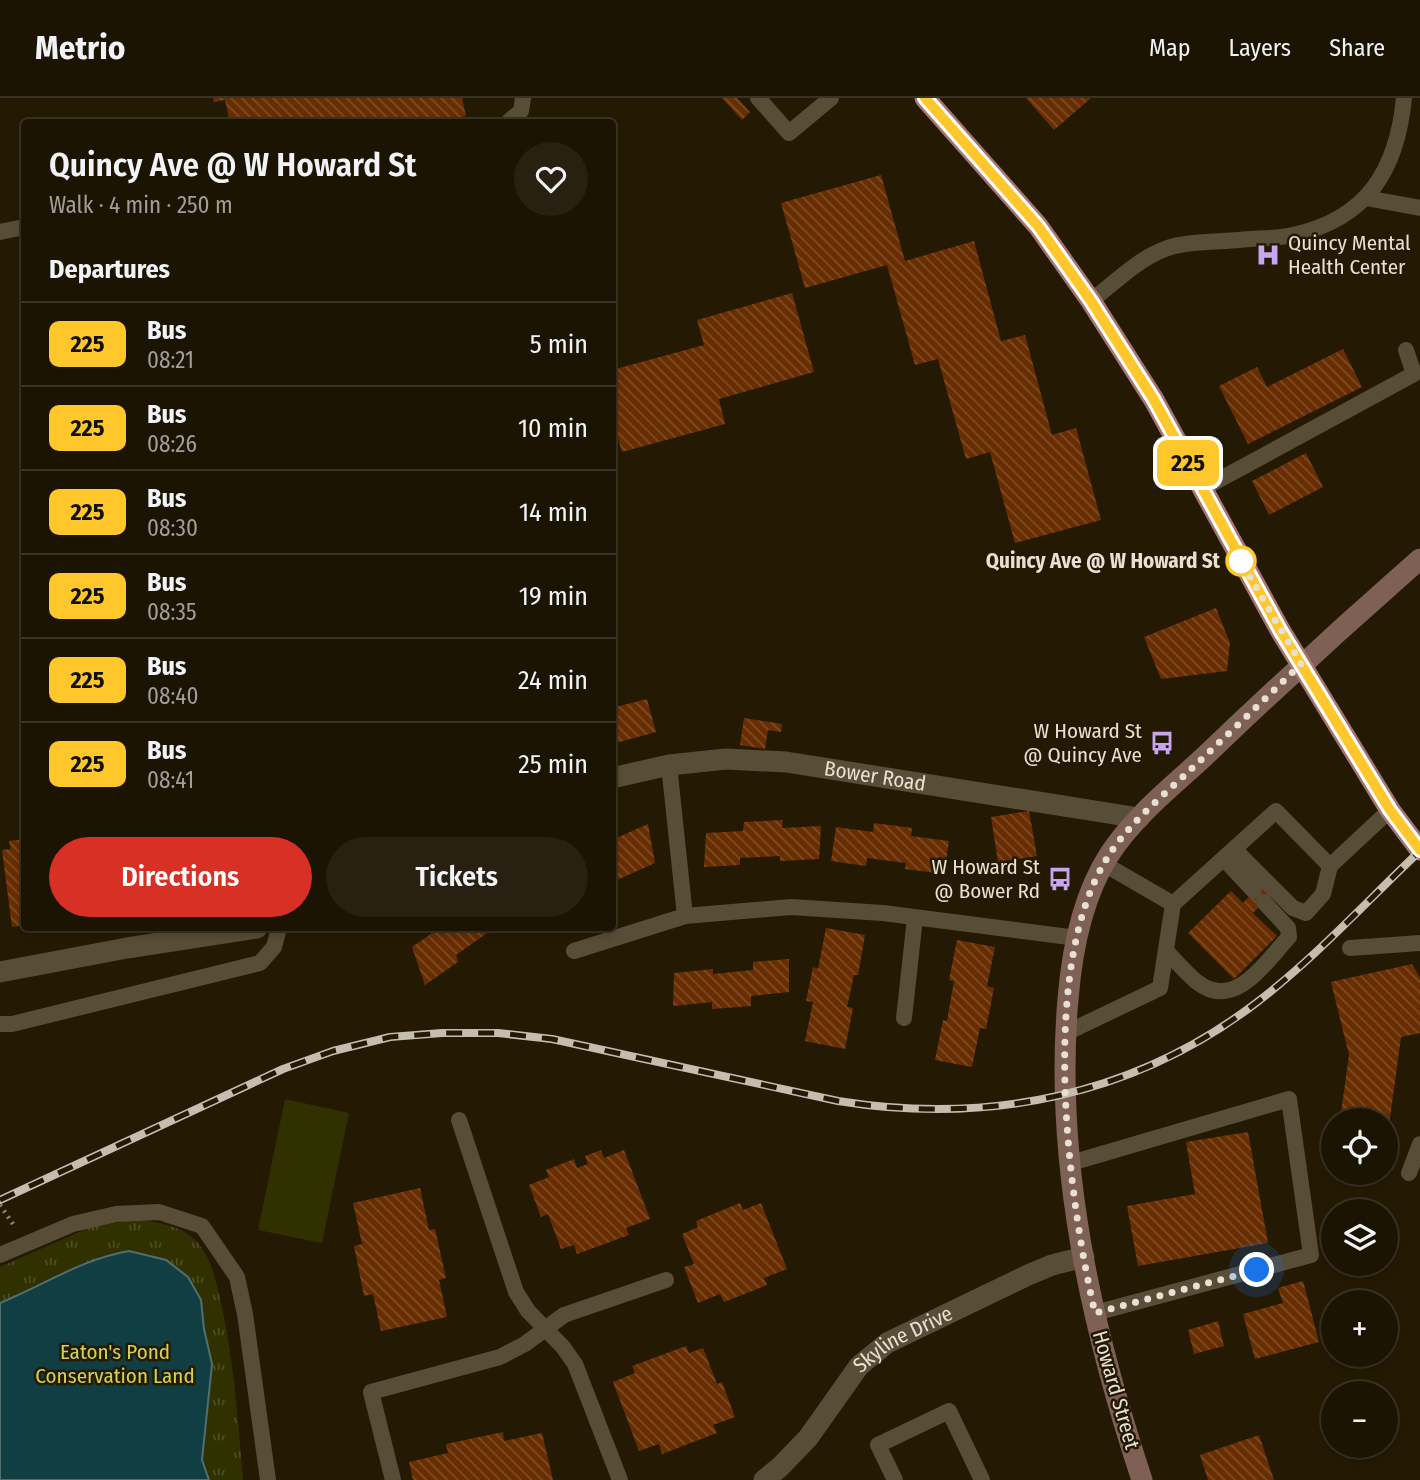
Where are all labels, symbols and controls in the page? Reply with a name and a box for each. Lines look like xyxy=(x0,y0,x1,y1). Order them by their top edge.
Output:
text: Metrio xyxy=(35,28,125,68)
text: Map xyxy=(1149,34,1191,62)
text: Layers xyxy=(1229,34,1291,62)
text: Share xyxy=(1329,34,1385,62)
button: heart xyxy=(514,142,588,216)
text: Quincy Ave @ W Howard St xyxy=(49,145,417,185)
text: Walk · 4 min · 250 m xyxy=(49,191,233,219)
place label: Quincy Mental Health Center xyxy=(1288,230,1411,280)
hospital icon: Quincy Mental Health Center xyxy=(1254,241,1282,269)
text: Departures xyxy=(49,254,170,285)
text: Bus xyxy=(147,315,186,346)
text: 5 min xyxy=(530,329,588,360)
text: 225 xyxy=(70,330,105,358)
text: 08:21 xyxy=(147,346,194,374)
text: Bus xyxy=(147,399,186,430)
text: 10 min xyxy=(518,413,588,444)
text: 225 xyxy=(70,414,105,442)
text: 08:26 xyxy=(147,430,197,458)
line badge: 225 xyxy=(1148,440,1228,486)
text: 225 xyxy=(1171,449,1205,477)
text: Bus xyxy=(147,483,186,514)
text: 14 min xyxy=(519,497,588,528)
text: 225 xyxy=(70,498,105,526)
text: 08:30 xyxy=(147,514,198,542)
marker: Quincy Ave @ W Howard St xyxy=(1226,546,1256,576)
place label: Quincy Ave @ W Howard St xyxy=(986,548,1221,574)
text: Bus xyxy=(147,567,186,598)
text: 19 min xyxy=(519,581,588,612)
text: 225 xyxy=(70,582,105,610)
text: 08:35 xyxy=(147,598,197,626)
text: Bus xyxy=(147,651,186,682)
text: 24 min xyxy=(518,665,588,696)
text: 225 xyxy=(70,666,105,694)
text: 08:40 xyxy=(147,682,198,710)
place label: W Howard St @ Quincy Ave xyxy=(1023,718,1142,768)
bus stop icon: W Howard St @ Quincy Ave xyxy=(1148,729,1176,757)
text: Bus xyxy=(147,735,186,766)
text: 25 min xyxy=(518,749,588,780)
text: 225 xyxy=(70,750,105,778)
street label: Bower Road xyxy=(822,755,928,797)
text: 08:41 xyxy=(147,766,194,794)
button: Directions xyxy=(49,837,312,917)
button: Tickets xyxy=(326,837,588,917)
place label: W Howard St @ Bower Rd xyxy=(932,854,1040,904)
bus stop icon: W Howard St @ Bower Rd xyxy=(1046,865,1074,893)
map controls xyxy=(1321,1108,1398,1458)
button: locate xyxy=(1321,1108,1398,1185)
button: layers xyxy=(1321,1199,1398,1276)
your location xyxy=(1239,1252,1274,1287)
button: + xyxy=(1321,1290,1398,1367)
street label: Skyline Drive xyxy=(848,1300,957,1378)
street label: Howard Street xyxy=(1087,1328,1145,1452)
park label: Eaton's Pond Conservation Land xyxy=(35,1339,195,1389)
button: − xyxy=(1321,1381,1398,1458)

